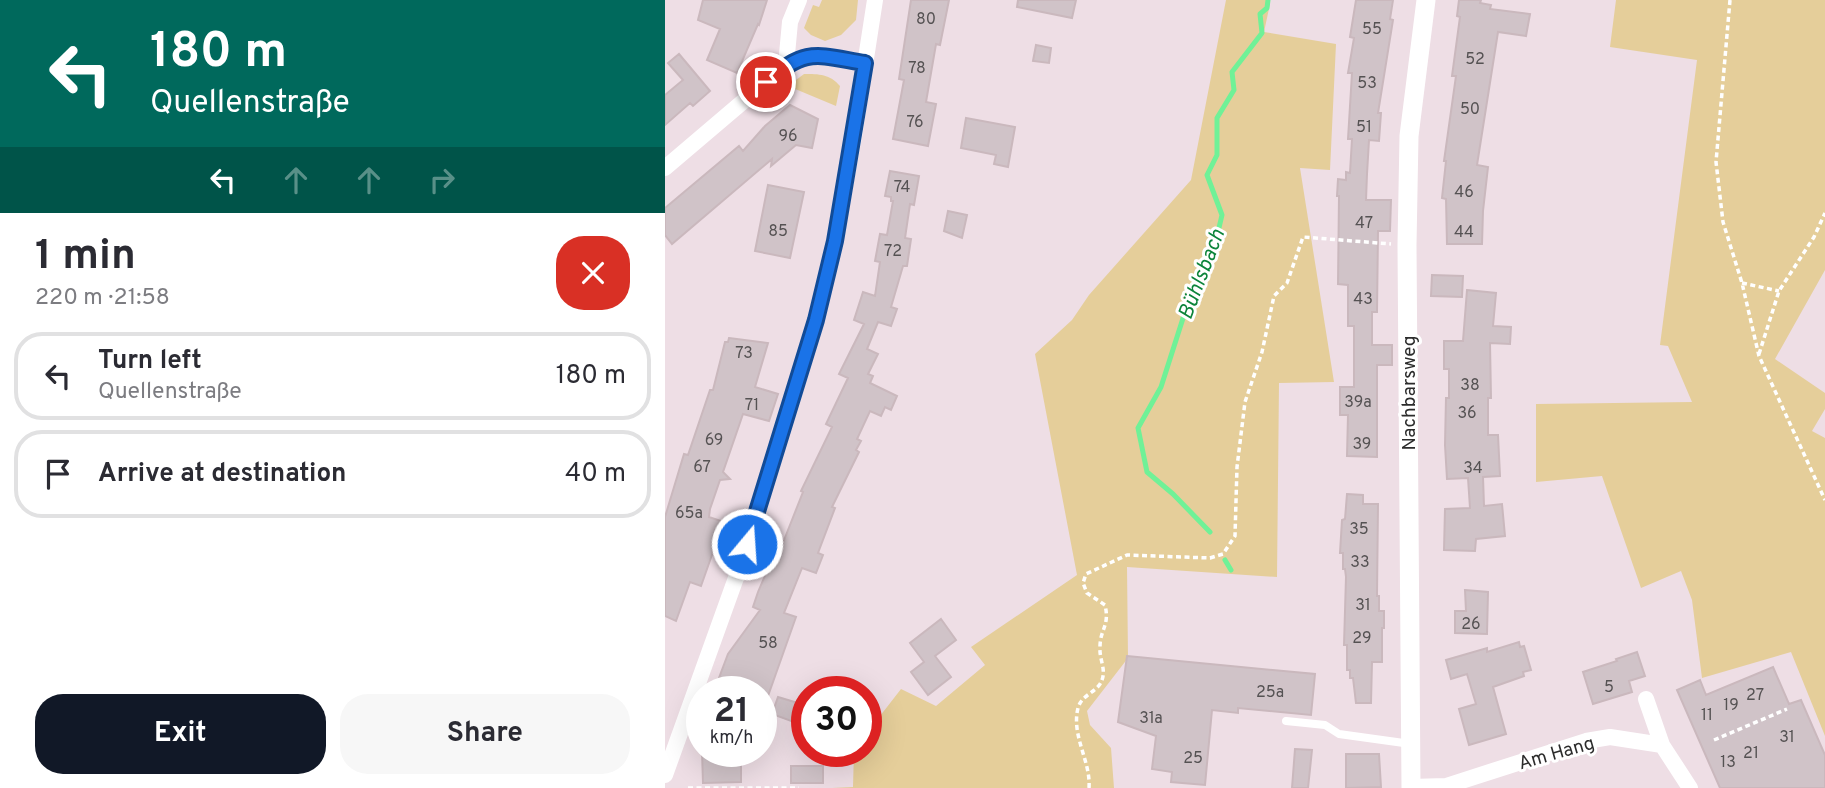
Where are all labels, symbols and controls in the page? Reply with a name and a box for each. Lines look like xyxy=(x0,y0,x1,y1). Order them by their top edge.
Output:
house number: 80 xyxy=(916,10,936,30)
house number: 55 xyxy=(1362,20,1382,40)
text: 180 m xyxy=(150,23,287,85)
icon: left xyxy=(35,28,126,119)
house number: 52 xyxy=(1465,50,1485,70)
pin xyxy=(736,52,796,112)
house number: 78 xyxy=(908,59,926,79)
icon: arrive xyxy=(747,63,785,101)
house number: 53 xyxy=(1357,74,1377,94)
text: Quellenstraße xyxy=(150,84,350,124)
house number: 50 xyxy=(1460,100,1480,120)
house number: 76 xyxy=(906,113,924,133)
house number: 51 xyxy=(1356,118,1372,138)
house number: 96 xyxy=(778,127,798,147)
icon: left xyxy=(204,161,242,199)
icon: ahead xyxy=(277,161,315,199)
icon: ahead xyxy=(350,161,388,199)
icon: right xyxy=(423,161,461,199)
house number: 74 xyxy=(894,178,910,198)
house number: 46 xyxy=(1454,183,1474,203)
house number: 47 xyxy=(1355,214,1373,234)
house number: 85 xyxy=(768,222,788,242)
house number: 44 xyxy=(1454,223,1474,243)
water label: Bühlsbach xyxy=(1173,225,1232,324)
text: 1 min xyxy=(35,231,136,284)
button: close xyxy=(556,236,630,310)
house number: 72 xyxy=(884,242,902,262)
text: 220 m · 21:58 xyxy=(35,284,170,313)
house number: 43 xyxy=(1353,290,1373,310)
street label: Nachbarsweg xyxy=(1398,335,1422,451)
house number: 73 xyxy=(735,344,753,364)
text: Turn left xyxy=(98,345,202,378)
icon: left xyxy=(39,357,77,395)
text: 180 m xyxy=(556,360,626,393)
house number: 38 xyxy=(1460,376,1480,396)
text: Quellenstraße xyxy=(98,378,242,407)
house number: 39a xyxy=(1344,393,1372,413)
house number: 71 xyxy=(745,396,759,416)
house number: 36 xyxy=(1457,404,1477,424)
house number: 69 xyxy=(705,431,723,451)
house number: 39 xyxy=(1353,435,1371,455)
icon: arrive xyxy=(39,455,77,493)
text: Arrive at destination xyxy=(98,458,346,491)
text: 40 m xyxy=(565,458,626,491)
house number: 67 xyxy=(693,458,711,478)
house number: 34 xyxy=(1463,459,1483,479)
house number: 65a xyxy=(675,504,703,524)
position arrow xyxy=(710,507,784,581)
house number: 35 xyxy=(1349,520,1369,540)
house number: 33 xyxy=(1350,553,1370,573)
house number: 31 xyxy=(1355,596,1371,616)
house number: 26 xyxy=(1461,615,1481,635)
house number: 29 xyxy=(1352,629,1372,649)
house number: 58 xyxy=(758,634,778,654)
speed limit sign: 30 xyxy=(791,676,882,767)
house number: 5 xyxy=(1604,678,1614,698)
house number: 25a xyxy=(1256,683,1284,703)
house number: 27 xyxy=(1746,686,1764,706)
text: 21 xyxy=(714,690,749,734)
button: Exit xyxy=(35,694,326,774)
button: Share xyxy=(340,694,630,774)
house number: 19 xyxy=(1723,696,1739,716)
house number: 11 xyxy=(1701,706,1713,726)
house number: 31a xyxy=(1139,709,1163,729)
text: km/h xyxy=(710,727,753,750)
house number: 31 xyxy=(1779,728,1795,748)
street label: Am Hang xyxy=(1516,732,1597,776)
house number: 21 xyxy=(1743,744,1759,764)
house number: 25 xyxy=(1183,749,1203,769)
house number: 13 xyxy=(1720,753,1736,773)

